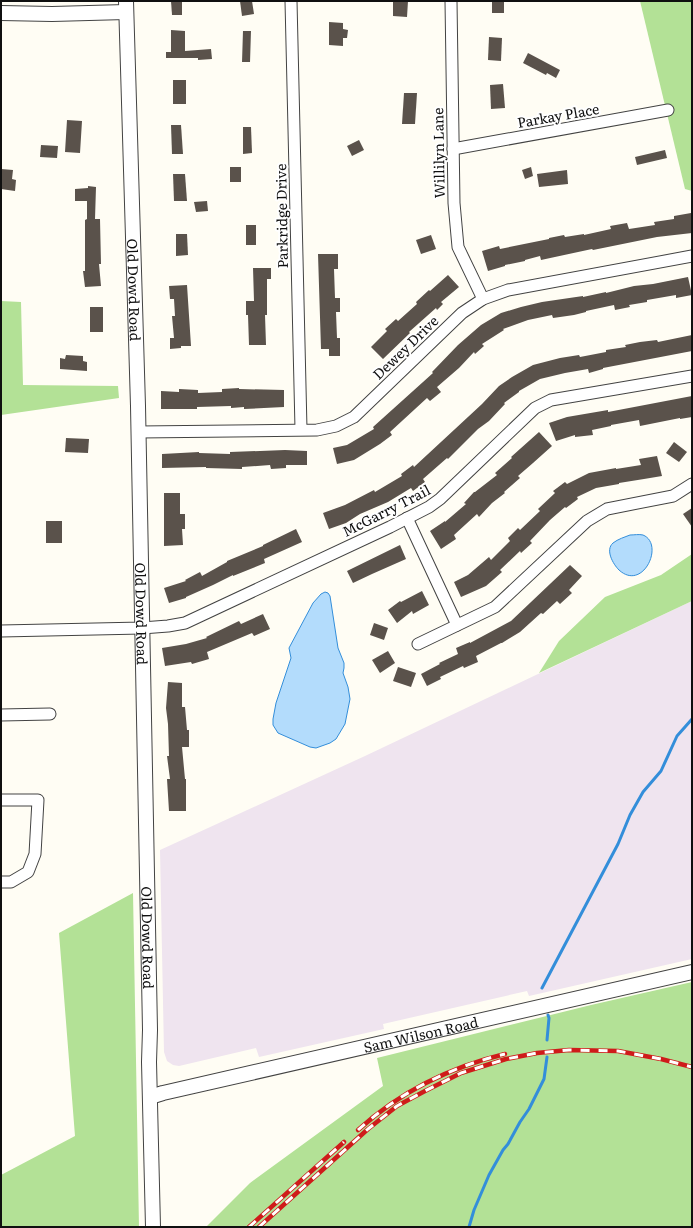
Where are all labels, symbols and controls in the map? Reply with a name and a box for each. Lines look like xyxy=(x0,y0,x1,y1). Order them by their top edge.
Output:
street label: Parkay Place xyxy=(515,98,601,132)
street label: Willilyn Lane xyxy=(427,107,449,199)
street label: Parkridge Drive xyxy=(270,163,292,269)
street label: Old Dowd Road xyxy=(123,238,146,342)
street label: Dewey Drive xyxy=(368,311,442,383)
street label: McGarry Trail xyxy=(339,479,434,541)
street label: Old Dowd Road xyxy=(131,562,153,666)
street label: Old Dowd Road xyxy=(137,886,159,990)
street label: Sam Wilson Road xyxy=(362,1011,480,1057)

